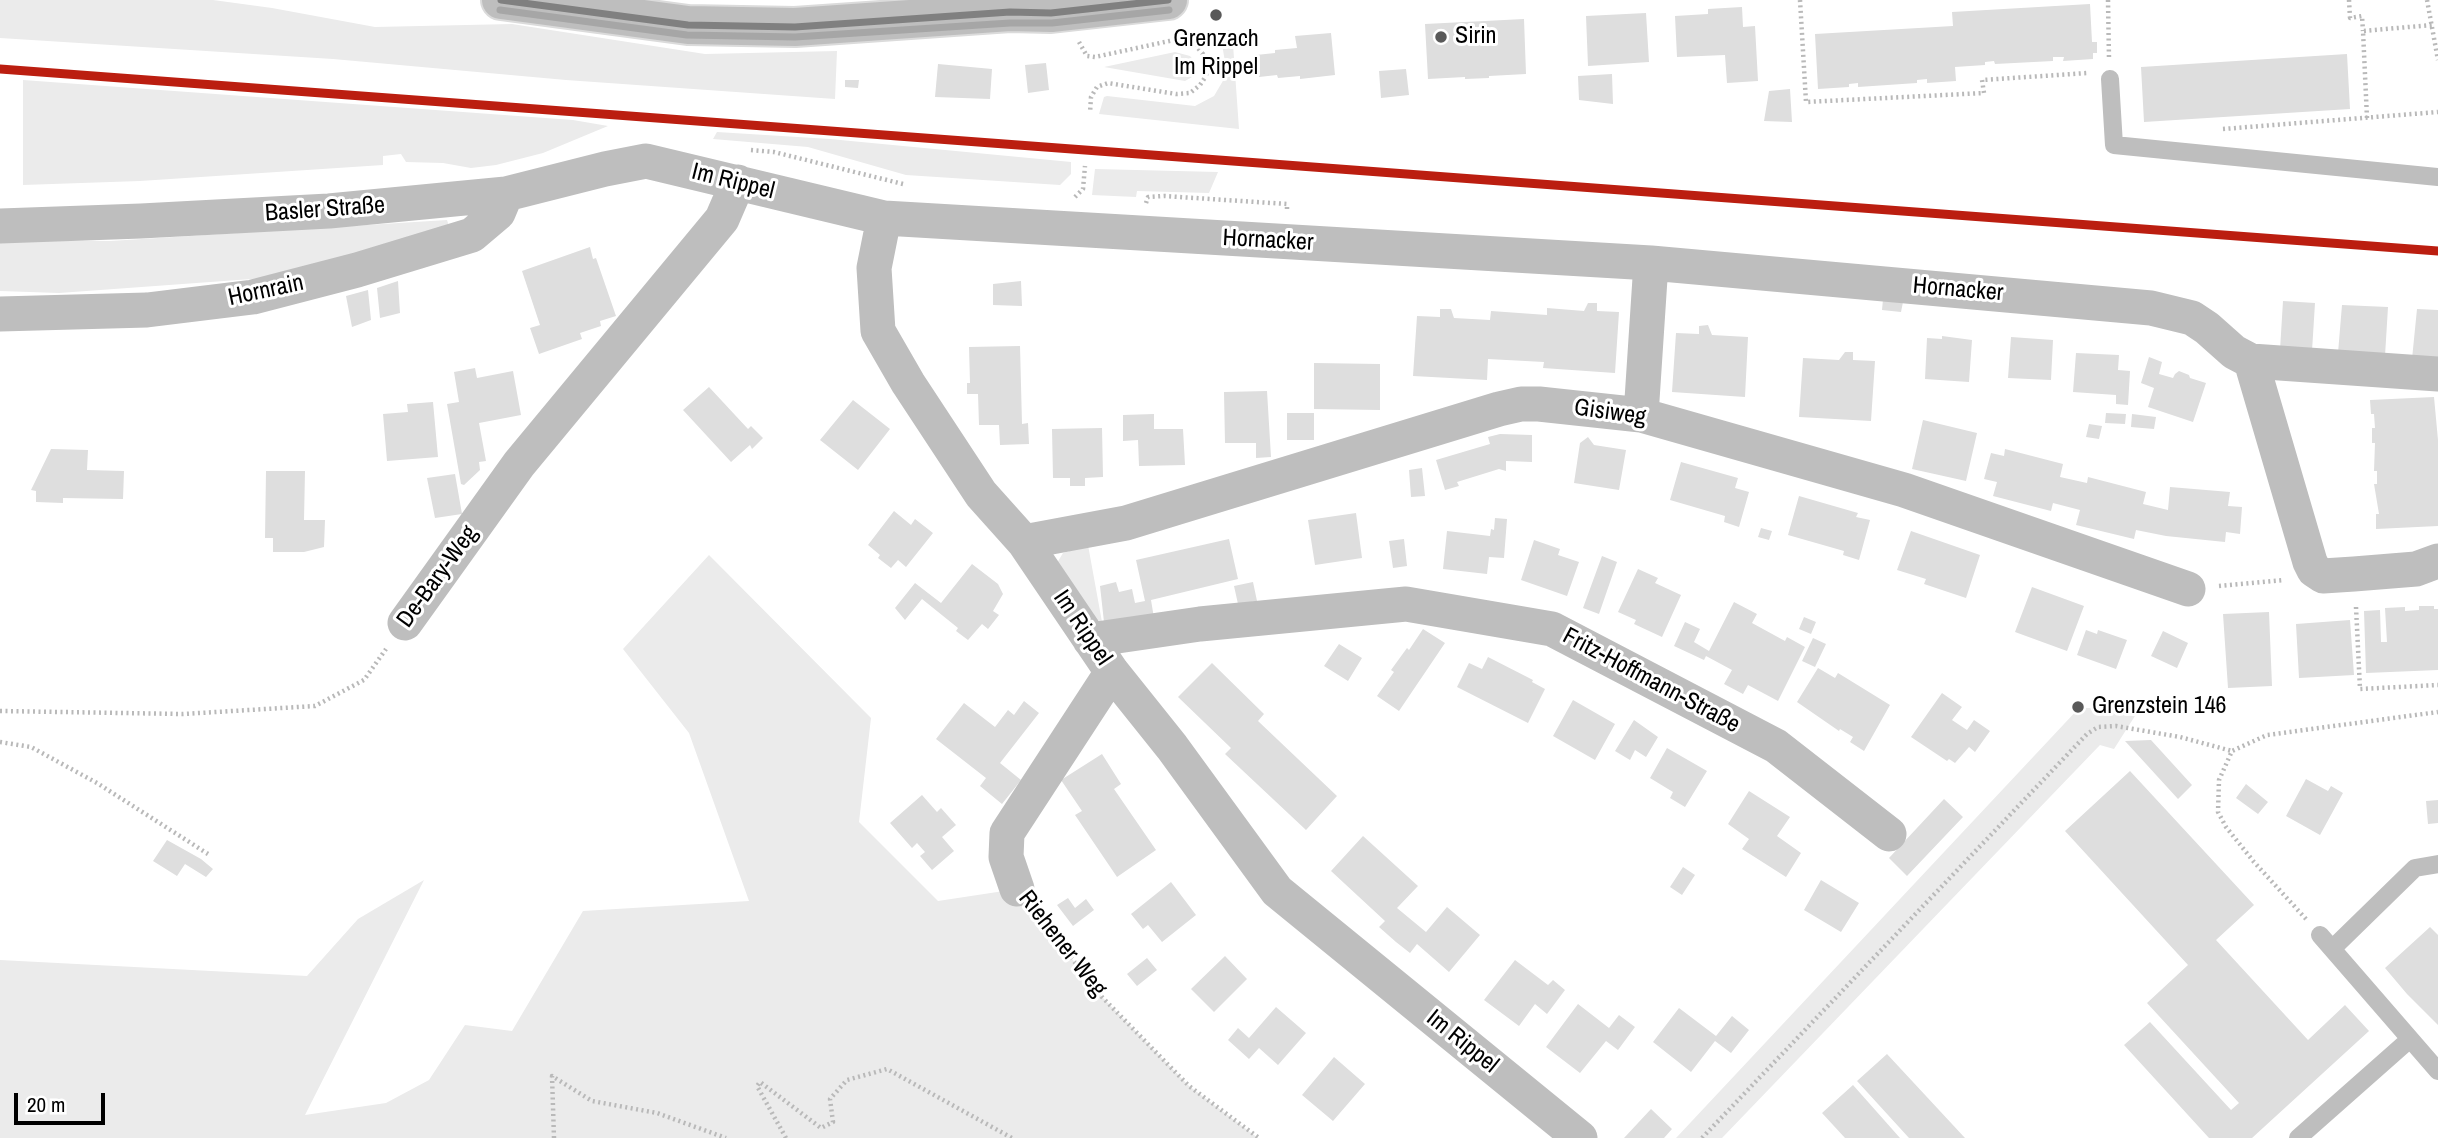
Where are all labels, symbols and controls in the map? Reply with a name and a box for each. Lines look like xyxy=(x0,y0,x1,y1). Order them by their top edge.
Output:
marker: Grenzach Im Rippel xyxy=(1208,7,1224,23)
place label: Sirin xyxy=(1455,23,1497,51)
place label: Grenzach Im Rippel xyxy=(1173,26,1259,82)
marker: Sirin xyxy=(1433,29,1449,45)
street label: Im Rippel xyxy=(689,158,777,206)
street label: Basler Straße xyxy=(264,191,386,229)
street label: Hornacker xyxy=(1222,224,1314,258)
street label: Hornrain xyxy=(226,269,306,313)
street label: Hornacker xyxy=(1912,272,2004,308)
street label: Gisiweg xyxy=(1572,394,1648,432)
street label: De-Bary-Weg xyxy=(391,520,485,634)
street label: Im Rippel xyxy=(1047,585,1117,671)
street label: Fritz-Hoffmann-Straße xyxy=(1557,622,1745,740)
place label: Grenzstein 146 xyxy=(2092,693,2227,721)
marker: Grenzstein 146 xyxy=(2070,699,2086,715)
street label: Riehener Weg xyxy=(1012,885,1112,1003)
street label: Im Rippel xyxy=(1420,1004,1504,1080)
scale bar xyxy=(18,1078,108,1122)
text: 20 m xyxy=(27,1090,65,1119)

